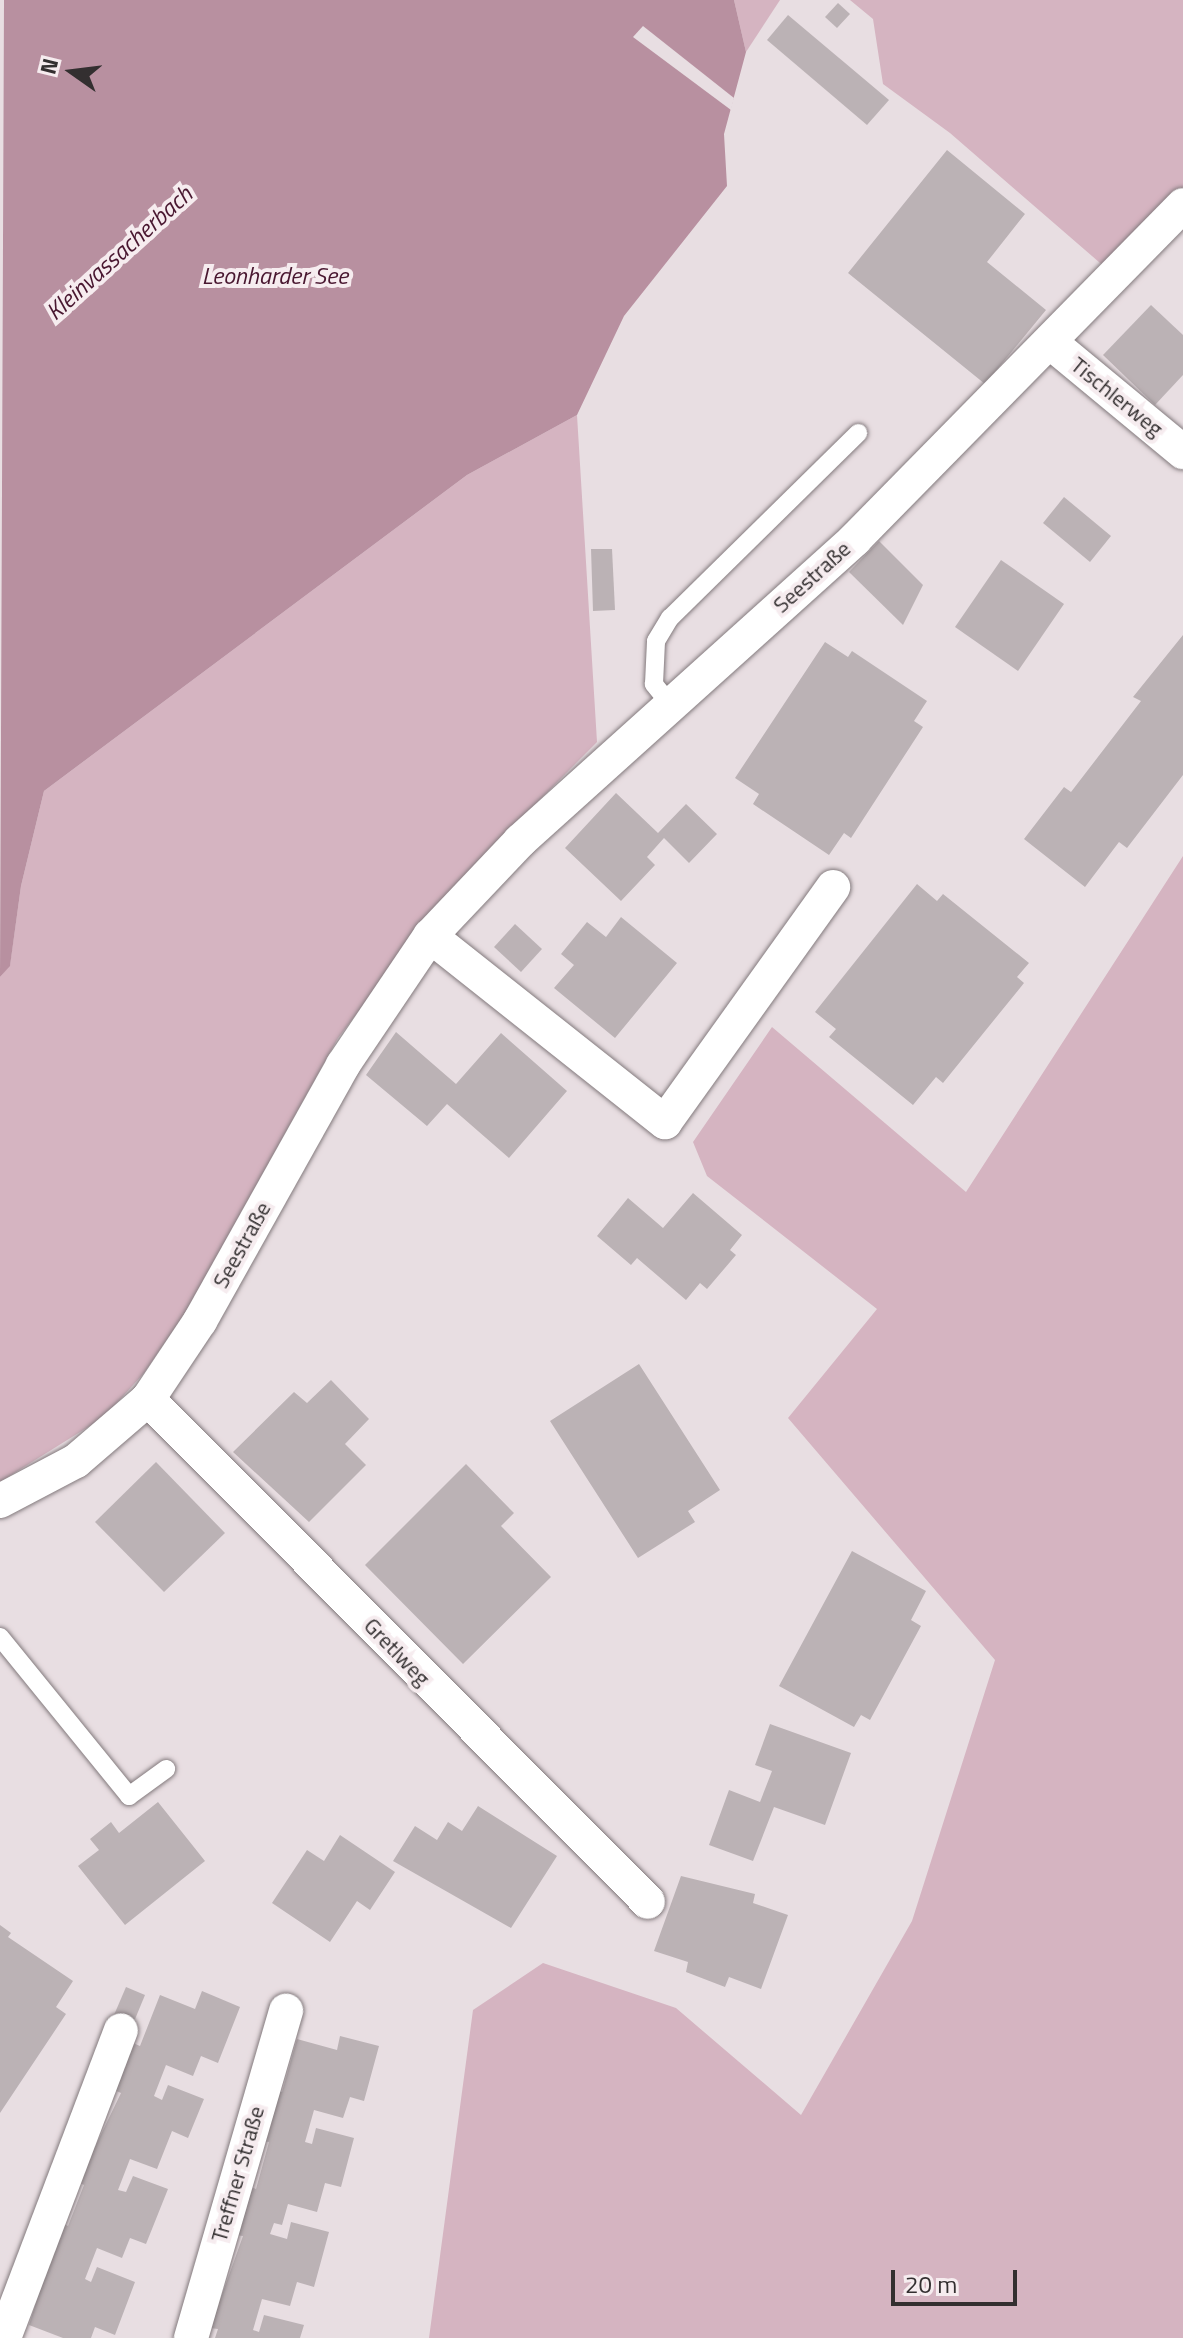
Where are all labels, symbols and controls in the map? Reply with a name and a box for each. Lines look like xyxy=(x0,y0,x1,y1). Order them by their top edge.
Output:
north arrow xyxy=(32,32,112,112)
text: N xyxy=(30,55,67,78)
water label: Kleinvassacherbach xyxy=(40,180,198,326)
water label: Leonharder See xyxy=(202,262,348,290)
street label: Tischlerweg xyxy=(1066,352,1168,442)
street label: Seestraße xyxy=(768,536,856,618)
street label: Seestraße xyxy=(208,1197,276,1293)
street label: Gretlweg xyxy=(358,1613,436,1691)
street label: Treffner Straße xyxy=(206,2103,270,2245)
scale bar xyxy=(895,2254,1021,2304)
text: 20 m xyxy=(905,2266,957,2302)

